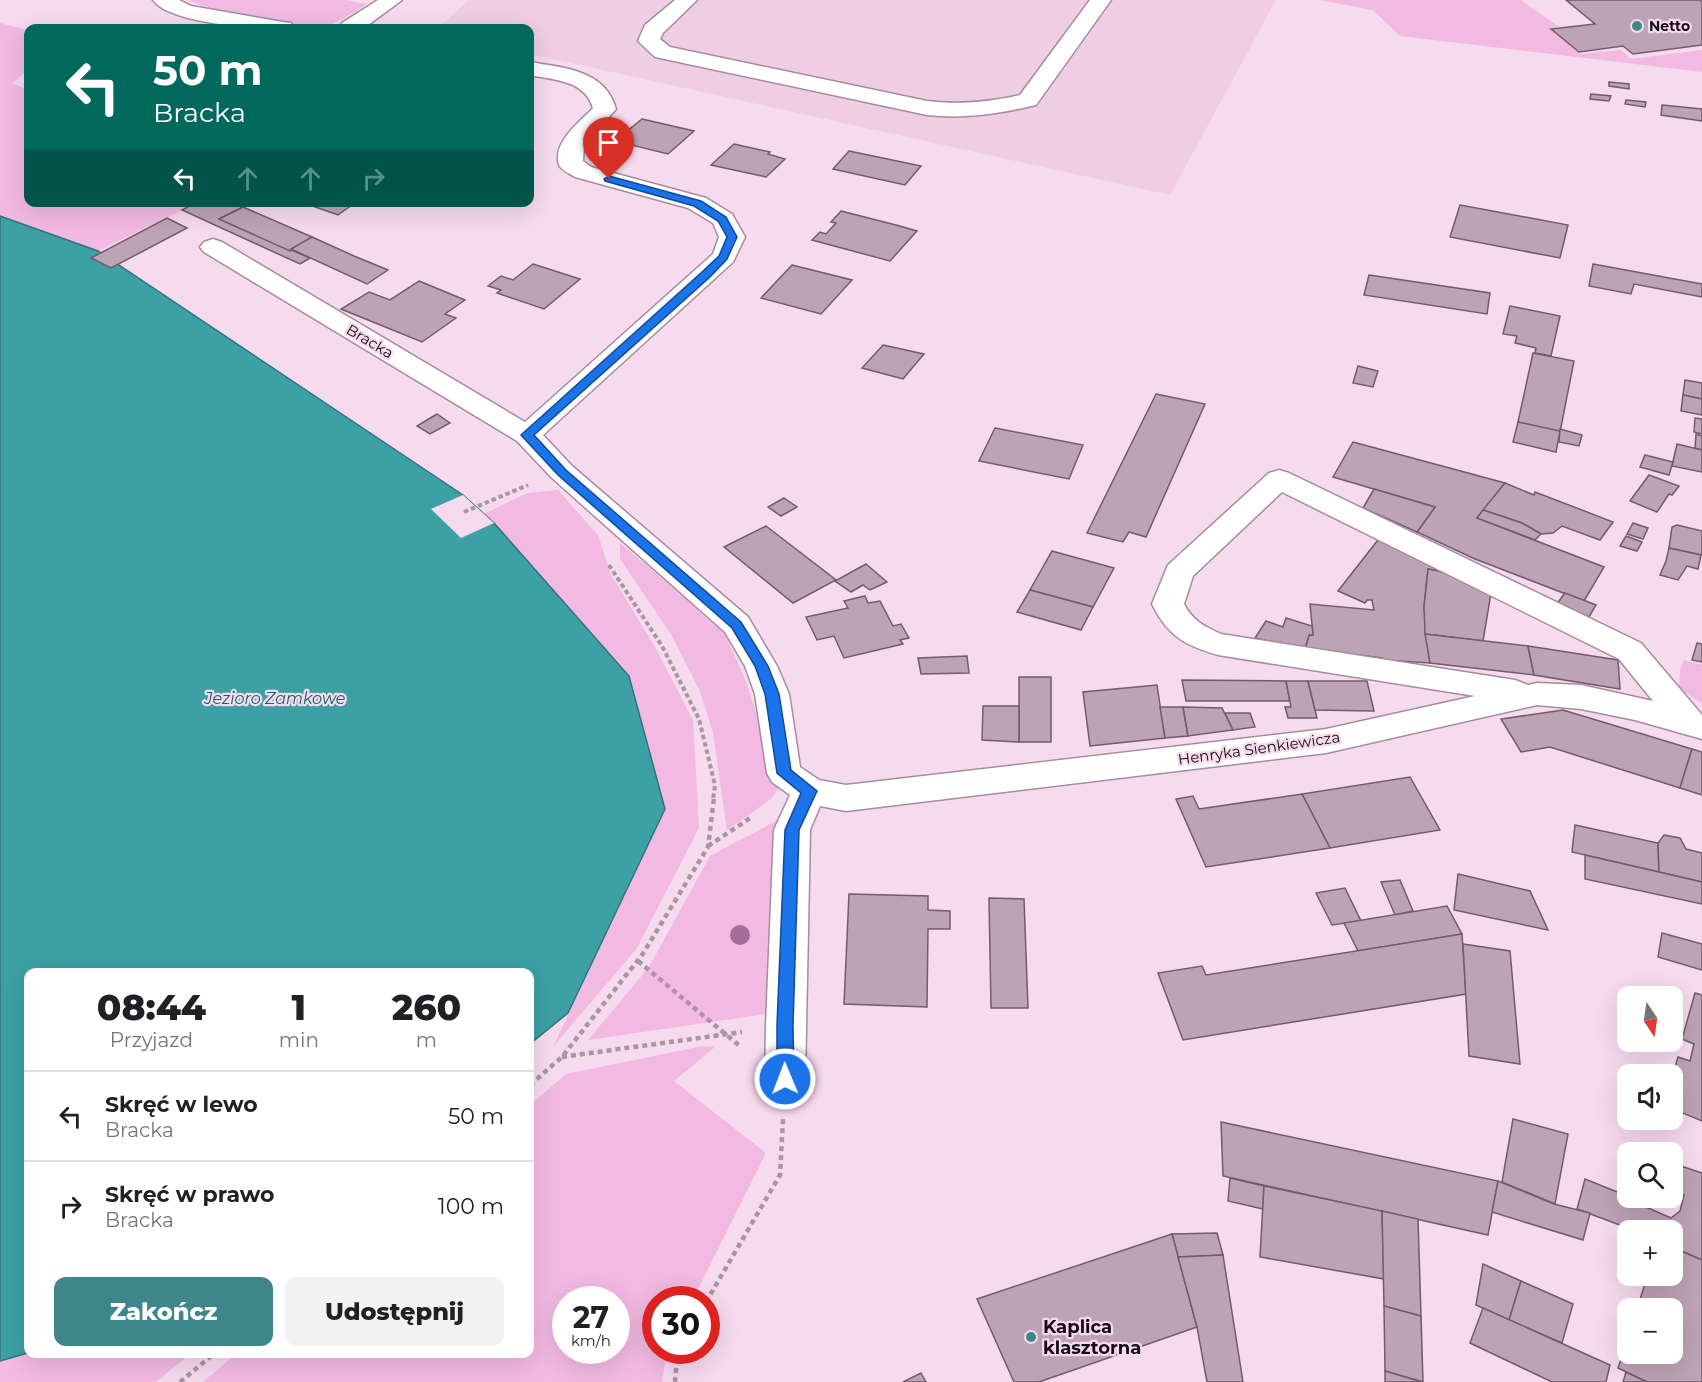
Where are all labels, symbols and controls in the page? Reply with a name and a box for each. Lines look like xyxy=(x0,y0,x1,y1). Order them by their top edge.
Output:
place label: Netto xyxy=(1649,17,1690,35)
marker: Netto xyxy=(1630,19,1644,33)
text: 50 m xyxy=(153,44,262,96)
icon: left xyxy=(54,48,132,126)
text: Bracka xyxy=(153,96,246,129)
pin xyxy=(583,117,634,179)
icon: arrive xyxy=(592,126,625,159)
icon: left xyxy=(168,162,201,195)
icon: ahead xyxy=(231,162,264,195)
icon: ahead xyxy=(294,162,327,195)
icon: right xyxy=(357,162,390,195)
street label: Bracka xyxy=(343,320,397,362)
water label: Jezioro Zamkowe xyxy=(204,689,345,708)
street label: Henryka Sienkiewicza xyxy=(1177,727,1341,769)
text: 08:44 xyxy=(97,985,206,1029)
text: 1 xyxy=(292,985,306,1029)
text: 260 xyxy=(392,985,461,1029)
north arrow xyxy=(1617,986,1683,1052)
map controls xyxy=(1617,986,1683,1364)
text: Przyjazd xyxy=(110,1028,193,1052)
text: min xyxy=(279,1028,319,1052)
text: m xyxy=(416,1028,437,1052)
position arrow xyxy=(753,1047,817,1111)
button: sound xyxy=(1617,1064,1683,1130)
text: Skręć w lewo xyxy=(105,1091,258,1118)
icon: left xyxy=(54,1100,87,1133)
text: 50 m xyxy=(448,1103,504,1130)
text: Bracka xyxy=(105,1118,174,1142)
button: search xyxy=(1617,1142,1683,1208)
text: Skręć w prawo xyxy=(105,1181,274,1208)
icon: right xyxy=(54,1190,87,1223)
text: 100 m xyxy=(438,1193,504,1220)
text: Bracka xyxy=(105,1208,174,1232)
button: + xyxy=(1617,1220,1683,1286)
button: Zakończ xyxy=(54,1277,273,1346)
button: Udostępnij xyxy=(285,1277,504,1346)
speed limit sign: 30 xyxy=(642,1286,720,1364)
button: − xyxy=(1617,1298,1683,1364)
text: 27 xyxy=(573,1299,609,1336)
place label: Kaplica klasztorna xyxy=(1043,1316,1141,1359)
marker: Kaplica klasztorna xyxy=(1024,1330,1038,1344)
text: km/h xyxy=(571,1331,611,1350)

